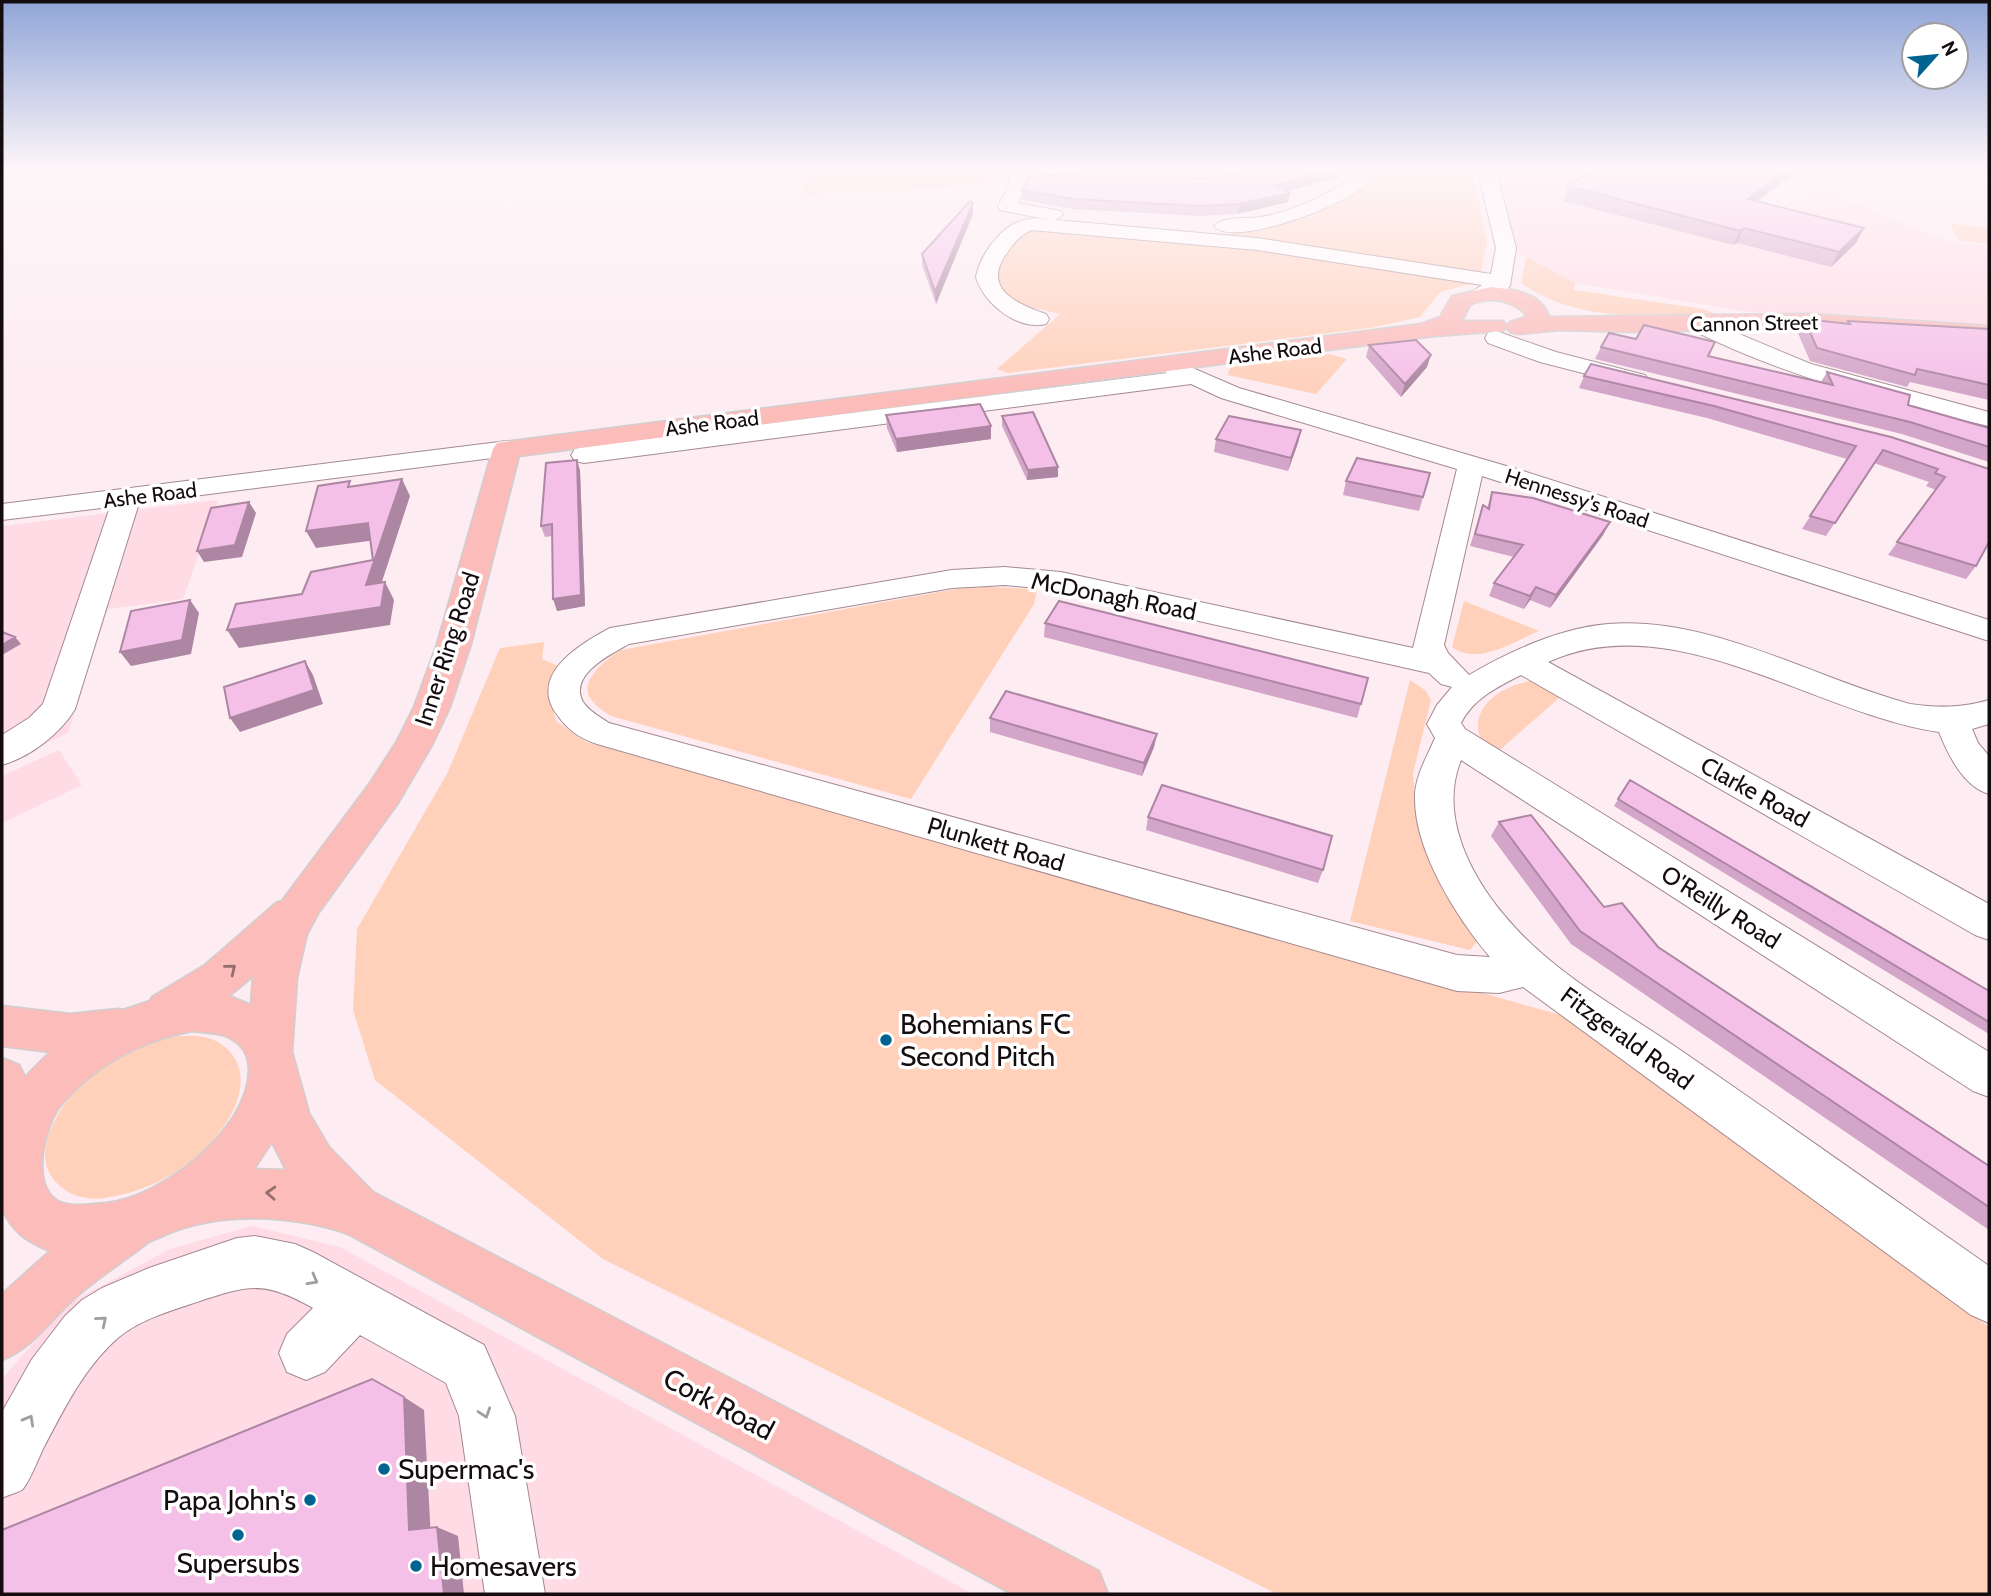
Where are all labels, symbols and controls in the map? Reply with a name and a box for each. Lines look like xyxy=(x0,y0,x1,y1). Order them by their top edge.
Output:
north arrow xyxy=(1900,21,1970,91)
text: N xyxy=(1936,37,1963,60)
street label: Cannon Street xyxy=(1690,309,1818,337)
street label: Ashe Road xyxy=(1227,333,1323,369)
street label: Ashe Road xyxy=(664,405,760,441)
street label: Hennessy's Road xyxy=(1502,463,1652,533)
street label: Ashe Road xyxy=(102,477,198,513)
street label: McDonagh Road xyxy=(1029,566,1199,626)
street label: Inner Ring Road xyxy=(408,568,486,730)
street label: Clarke Road xyxy=(1696,750,1814,834)
street label: Plunkett Road xyxy=(924,811,1068,877)
street label: O'Reilly Road xyxy=(1656,859,1786,955)
one-way arrow xyxy=(224,965,236,978)
street label: Fitzgerald Road xyxy=(1555,980,1699,1096)
place label: Bohemians FC Second Pitch xyxy=(900,1007,1071,1073)
marker: Bohemians FC Second Pitch xyxy=(878,1032,894,1048)
one-way arrow xyxy=(266,1186,277,1201)
one-way arrow xyxy=(305,1272,318,1285)
one-way arrow xyxy=(94,1316,106,1329)
street label: Cork Road xyxy=(658,1361,780,1447)
one-way arrow xyxy=(477,1407,491,1419)
one-way arrow xyxy=(21,1415,34,1427)
place label: Supermac's xyxy=(398,1452,534,1486)
marker: Supermac's xyxy=(376,1461,392,1477)
place label: Papa John's xyxy=(163,1483,296,1517)
marker: Papa John's xyxy=(302,1492,318,1508)
marker: Supersubs xyxy=(230,1527,246,1543)
place label: Supersubs xyxy=(176,1546,300,1580)
place label: Homesavers xyxy=(430,1549,577,1583)
marker: Homesavers xyxy=(408,1558,424,1574)

